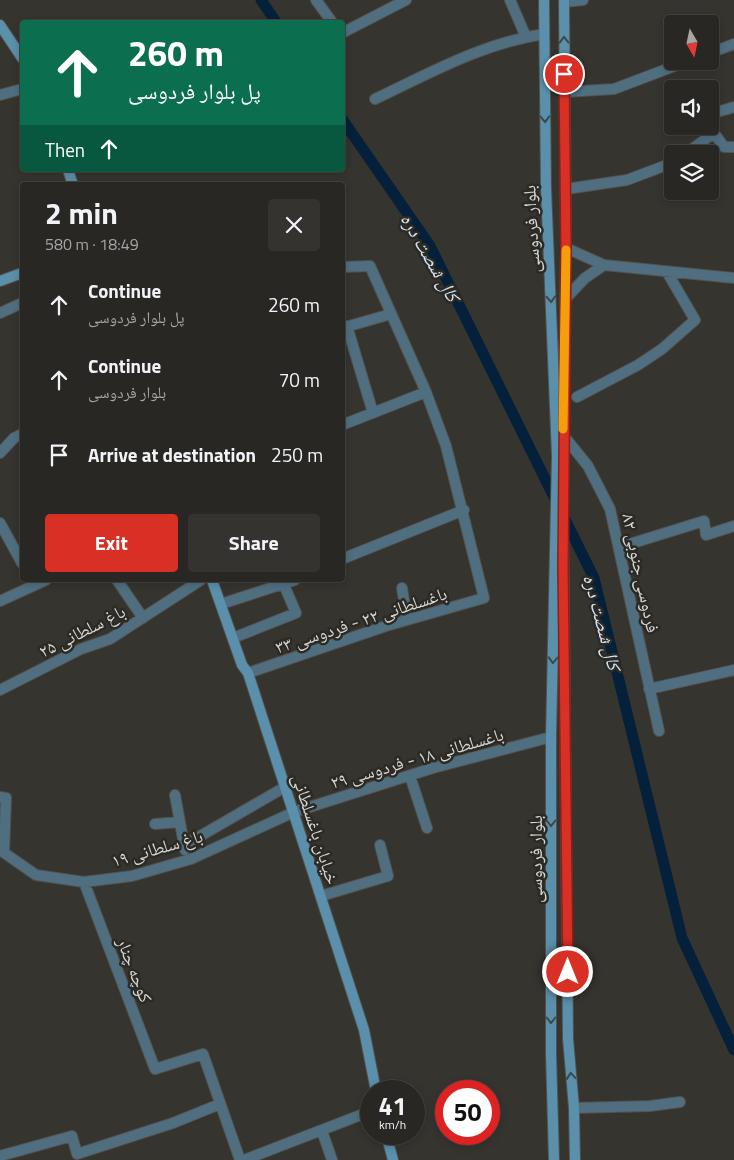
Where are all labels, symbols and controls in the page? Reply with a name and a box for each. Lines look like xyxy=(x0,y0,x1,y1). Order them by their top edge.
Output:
north arrow xyxy=(664,15,719,70)
map controls xyxy=(664,15,719,200)
text: 260 m xyxy=(128,26,224,80)
one-way arrow xyxy=(559,36,569,44)
icon: ahead xyxy=(45,40,110,105)
pin xyxy=(543,53,585,95)
icon: arrive xyxy=(550,60,578,88)
text: پل بلوار فردوسی xyxy=(128,74,261,108)
button: sound xyxy=(664,80,719,135)
one-way arrow xyxy=(540,115,550,123)
text: Then xyxy=(45,135,85,164)
icon: ahead xyxy=(95,135,123,163)
button: layers xyxy=(664,145,719,200)
street label: بلوار فردوسی xyxy=(515,184,547,274)
text: 2 min xyxy=(45,190,118,236)
button: close xyxy=(268,199,320,251)
water label: کال شصت دره xyxy=(394,207,470,309)
text: 580 m · 18:49 xyxy=(45,232,139,256)
text: Continue xyxy=(88,276,161,305)
text: 260 m xyxy=(268,290,320,319)
icon: ahead xyxy=(45,291,73,319)
one-way arrow xyxy=(546,295,556,303)
text: پل بلوار فردوسی xyxy=(88,305,185,329)
text: Continue xyxy=(88,351,161,380)
text: 70 m xyxy=(279,365,320,394)
icon: ahead xyxy=(45,366,73,394)
text: بلوار فردوسی xyxy=(88,380,166,404)
text: Arrive at destination xyxy=(88,440,256,469)
text: 250 m xyxy=(271,440,323,469)
icon: arrive xyxy=(45,441,73,469)
street label: فردوسی جنوبی ۸۲ xyxy=(615,511,667,635)
button: Exit xyxy=(45,514,178,572)
button: Share xyxy=(188,514,320,572)
water label: کال شصت دره xyxy=(576,571,631,676)
street label: باغسلطانی ۲۲ - فردوسی ۳۳ xyxy=(272,579,450,661)
street label: باغ سلطانی ۲۵ xyxy=(34,598,130,664)
one-way arrow xyxy=(548,656,558,664)
street label: باغسلطانی ۱۸ - فردوسی ۲۹ xyxy=(327,720,507,796)
street label: خیابان باغسلطانی xyxy=(285,770,347,888)
street label: بلوار فردوسی xyxy=(522,815,549,903)
one-way arrow xyxy=(546,819,556,827)
street label: باغ سلطانی ۱۹ xyxy=(108,822,206,874)
street label: کوچه چنار xyxy=(110,933,160,1007)
position arrow xyxy=(541,945,593,997)
one-way arrow xyxy=(546,1016,556,1024)
one-way arrow xyxy=(566,1072,577,1080)
speed limit sign: 50 xyxy=(435,1080,500,1145)
text: 41 xyxy=(378,1087,407,1125)
text: km/h xyxy=(379,1115,406,1134)

